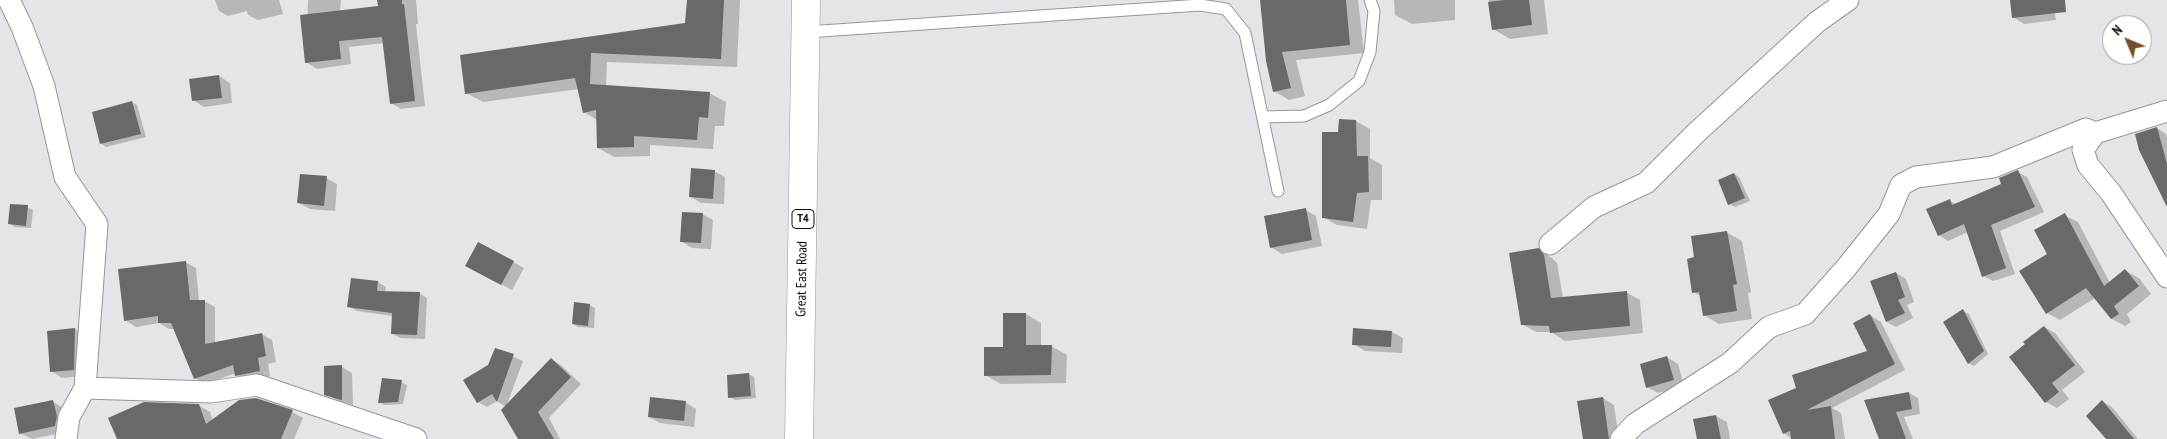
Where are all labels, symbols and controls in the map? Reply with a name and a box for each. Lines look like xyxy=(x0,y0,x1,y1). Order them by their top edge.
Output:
north arrow xyxy=(2102,15,2152,65)
text: N xyxy=(2108,21,2126,39)
road number: T4 xyxy=(792,210,814,228)
street label: Great East Road xyxy=(793,241,811,317)

